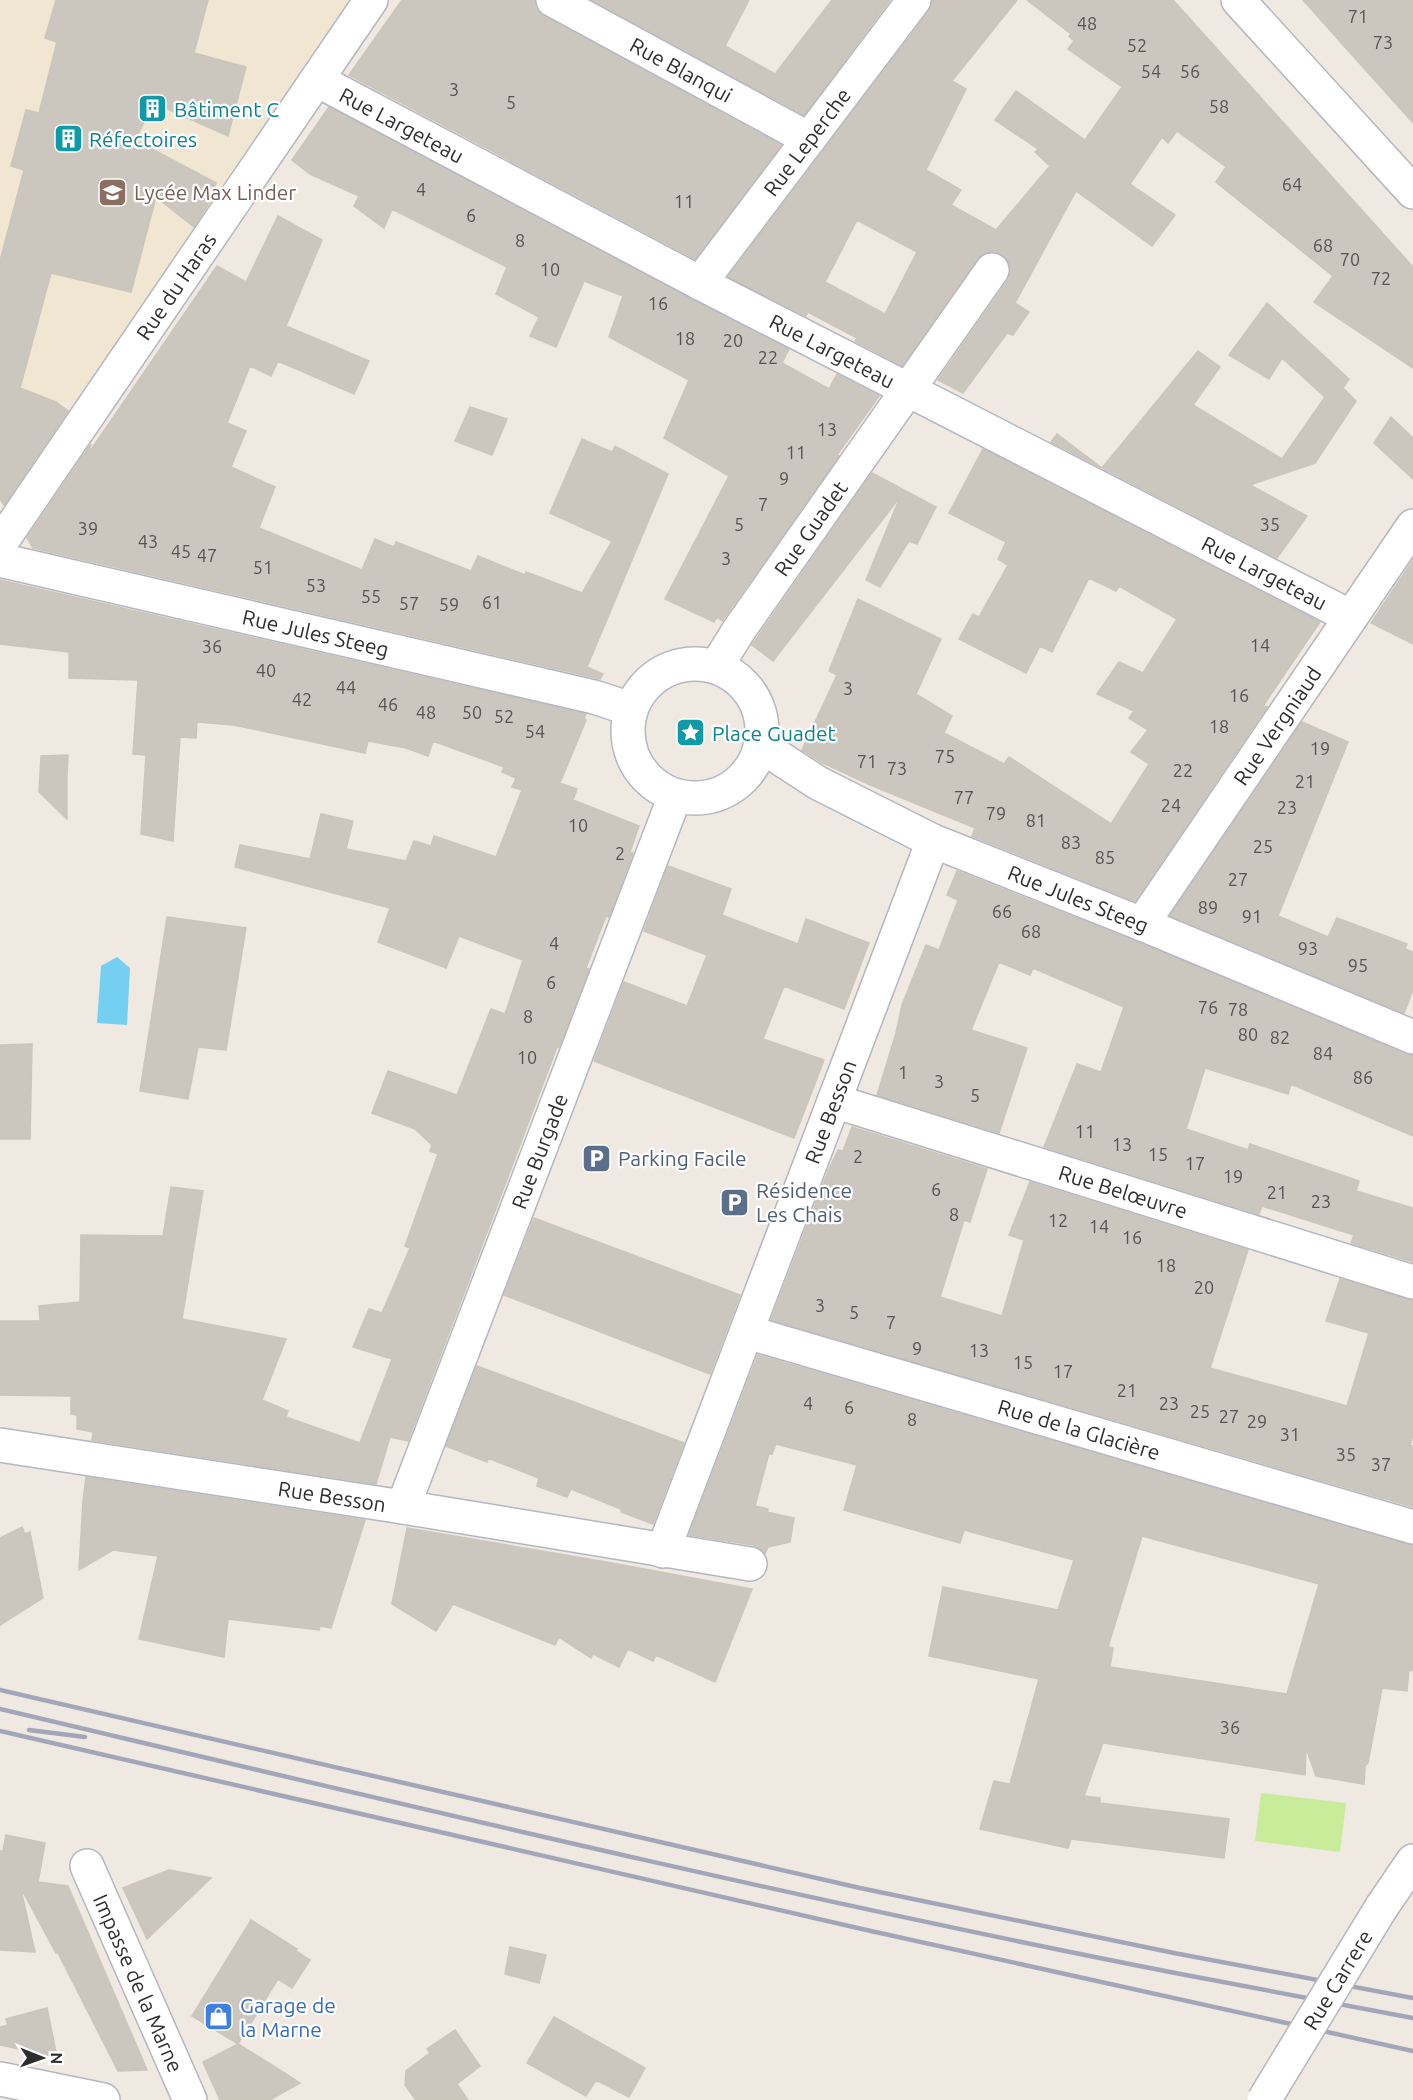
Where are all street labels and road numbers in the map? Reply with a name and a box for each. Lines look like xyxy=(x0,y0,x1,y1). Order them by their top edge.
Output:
street label: Rue Blanqui xyxy=(626,32,737,107)
street label: Rue Largeteau xyxy=(336,82,468,168)
street label: Rue Leperche xyxy=(758,83,855,201)
street label: Rue du Haras xyxy=(131,228,221,344)
street label: Rue Largeteau xyxy=(766,309,899,393)
street label: Rue Guadet xyxy=(769,476,852,580)
street label: Rue Largeteau xyxy=(1198,531,1331,615)
street label: Rue Jules Steeg xyxy=(240,604,391,661)
street label: Rue Vergniaud xyxy=(1228,662,1326,789)
street label: Rue Jules Steeg xyxy=(1004,860,1152,937)
street label: Rue Besson xyxy=(799,1056,861,1167)
street label: Rue Burgade xyxy=(506,1090,572,1212)
street label: Rue Belœuvre xyxy=(1056,1160,1190,1223)
street label: Rue de la Glacière xyxy=(995,1394,1163,1464)
street label: Rue Besson xyxy=(276,1476,388,1516)
street label: Impasse de la Marne xyxy=(89,1891,188,2076)
street label: Rue Carrere xyxy=(1298,1925,1377,2034)

